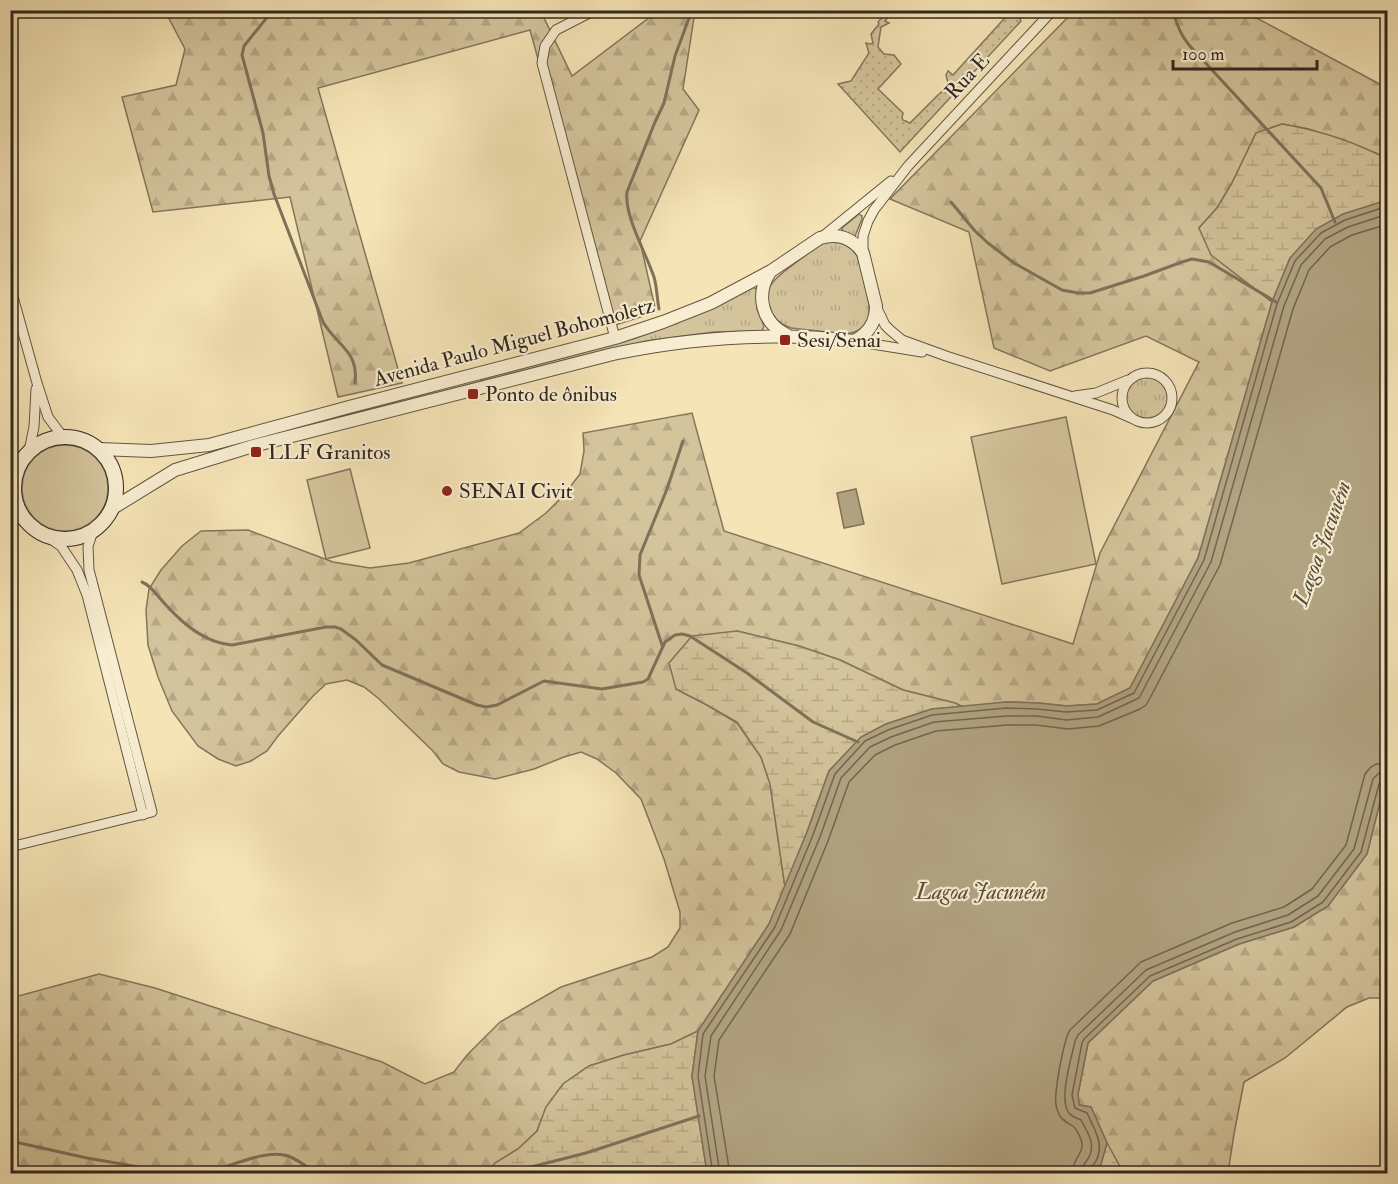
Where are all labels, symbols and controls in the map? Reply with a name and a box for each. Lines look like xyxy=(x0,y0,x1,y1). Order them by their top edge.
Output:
scale bar xyxy=(1173,33,1317,71)
text: 100 m xyxy=(1182,43,1225,66)
street label: Rua E xyxy=(939,47,996,105)
street label: Avenida Paulo Miguel Bohomoletz xyxy=(370,292,657,393)
place label: Sesi/Senai xyxy=(797,327,882,354)
marker: Sesi/Senai xyxy=(778,333,792,347)
place label: Ponto de ônibus xyxy=(485,381,617,408)
marker: Ponto de ônibus xyxy=(466,387,480,401)
place label: LLF Granitos xyxy=(268,439,390,466)
marker: LLF Granitos xyxy=(249,445,263,459)
water label: Lagoa Jacuném xyxy=(1286,477,1357,610)
place label: SENAI Civit xyxy=(459,478,573,505)
marker: SENAI Civit xyxy=(440,484,454,498)
water label: Lagoa Jacuném xyxy=(915,878,1046,906)

